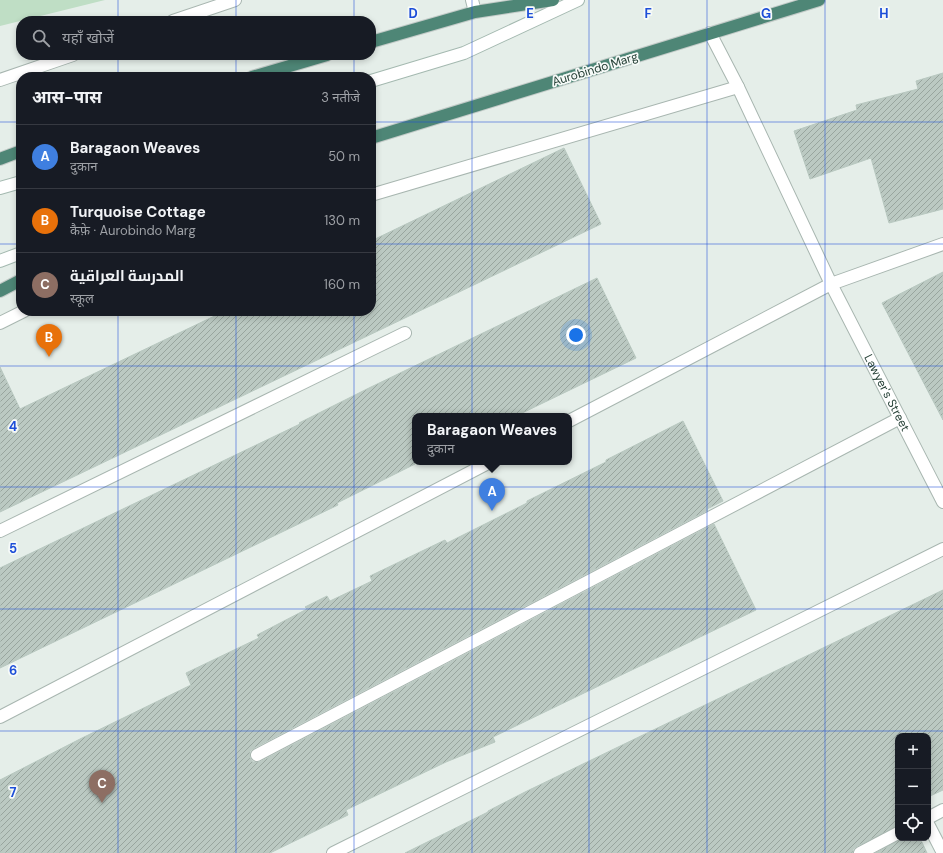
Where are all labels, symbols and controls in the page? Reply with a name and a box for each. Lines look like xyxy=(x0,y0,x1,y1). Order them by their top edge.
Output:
text: D xyxy=(408,5,418,22)
text: E xyxy=(526,5,534,22)
text: F xyxy=(644,5,652,22)
text: G xyxy=(761,5,771,22)
text: H xyxy=(879,5,889,22)
search box xyxy=(16,16,376,60)
icon: search xyxy=(30,27,52,49)
text: यहाँ खोजें xyxy=(62,28,114,48)
street label: Aurobindo Marg xyxy=(550,48,640,90)
text: आस-पास xyxy=(32,86,102,108)
text: 3 नतीजे xyxy=(321,89,360,106)
text: Baragaon Weaves xyxy=(70,138,200,158)
text: A xyxy=(40,148,50,165)
text: 50 m xyxy=(328,148,360,165)
text: दुकान xyxy=(70,158,97,175)
text: Turquoise Cottage xyxy=(70,202,206,222)
text: B xyxy=(41,212,49,229)
text: 130 m xyxy=(324,212,360,229)
text: कैफ़े · Aurobindo Marg xyxy=(70,222,196,239)
text: المدرسة العراقية xyxy=(70,266,184,286)
text: C xyxy=(40,276,50,293)
text: 160 m xyxy=(324,276,360,293)
text: स्कूल xyxy=(70,290,94,307)
pin: B xyxy=(36,324,62,357)
your location xyxy=(566,325,586,345)
street label: Lawyer's Street xyxy=(860,352,913,434)
popup xyxy=(412,413,572,465)
text: 4 xyxy=(9,418,17,435)
text: Baragaon Weaves xyxy=(427,420,557,440)
text: दुकान xyxy=(427,440,454,457)
pin: A xyxy=(479,478,505,511)
text: 5 xyxy=(9,540,17,557)
text: 6 xyxy=(9,662,17,679)
map controls xyxy=(895,733,931,841)
button: + xyxy=(895,733,931,769)
button: − xyxy=(895,769,931,805)
pin: C xyxy=(89,770,115,803)
text: 7 xyxy=(10,784,17,801)
button: locate xyxy=(895,805,931,841)

